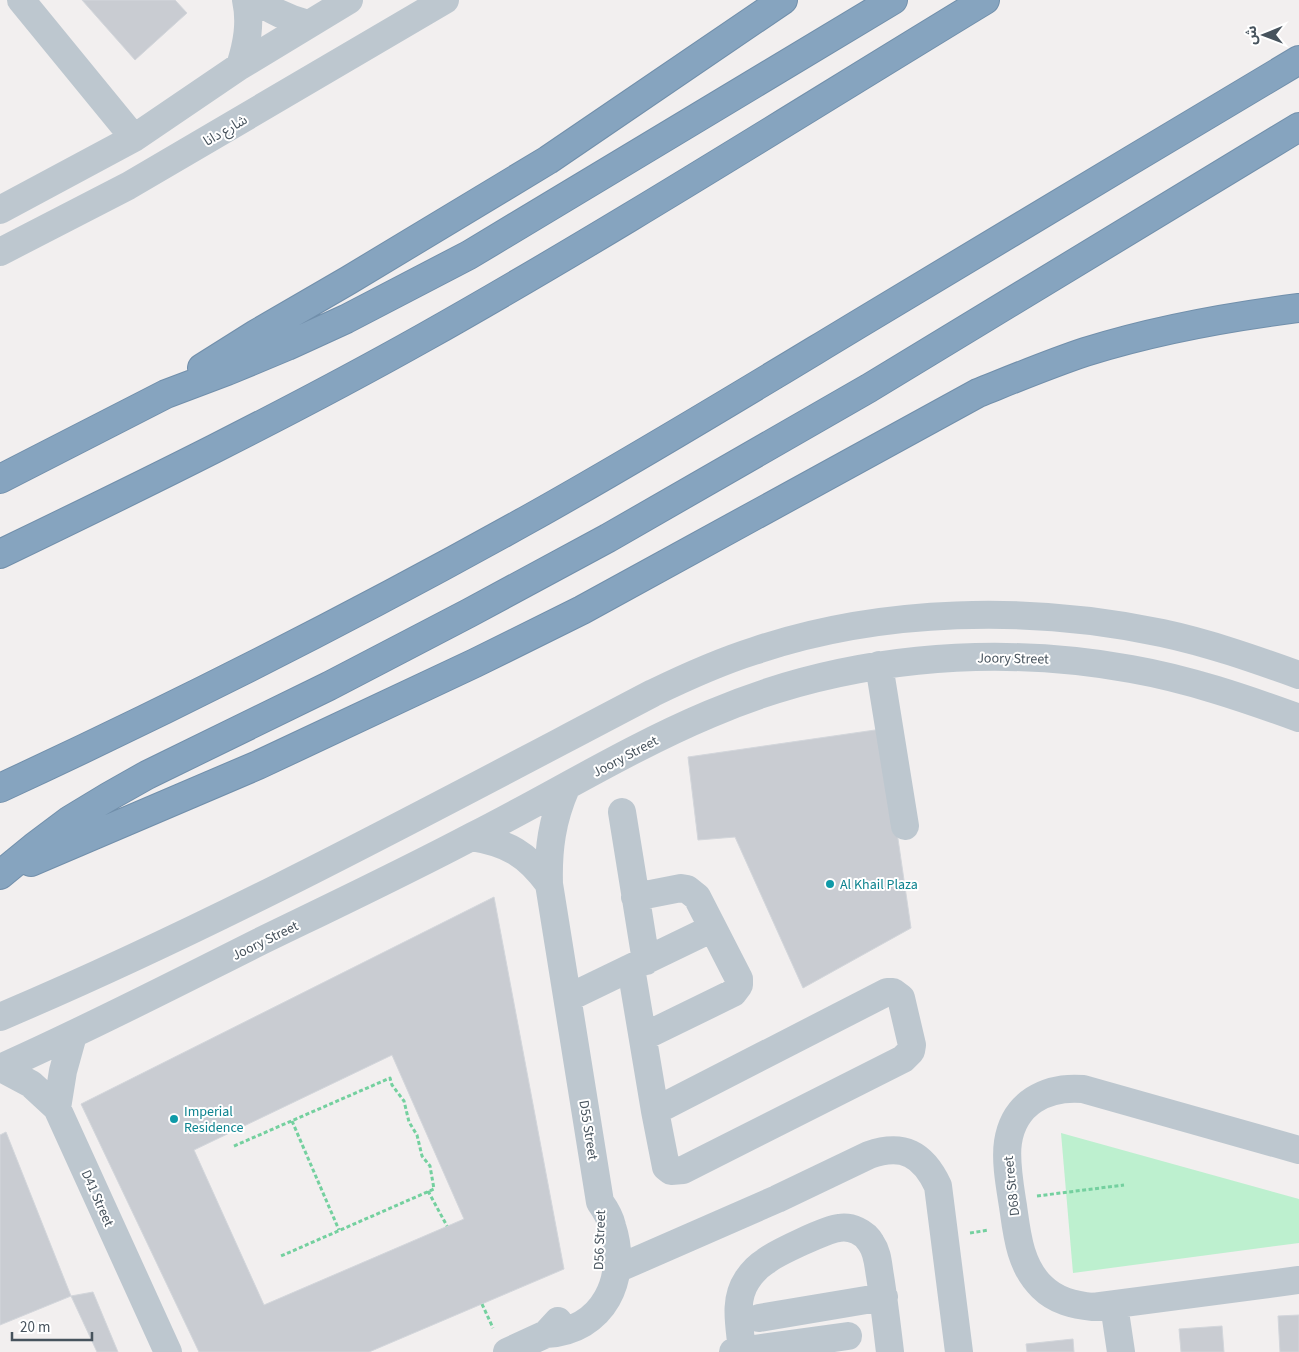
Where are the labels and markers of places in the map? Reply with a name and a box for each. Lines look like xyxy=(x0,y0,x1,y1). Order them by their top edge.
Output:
place label: Al Khail Plaza xyxy=(840,875,918,895)
marker: Al Khail Plaza xyxy=(824,878,836,890)
place label: Imperial Residence xyxy=(184,1102,244,1138)
marker: Imperial Residence xyxy=(168,1113,180,1125)

